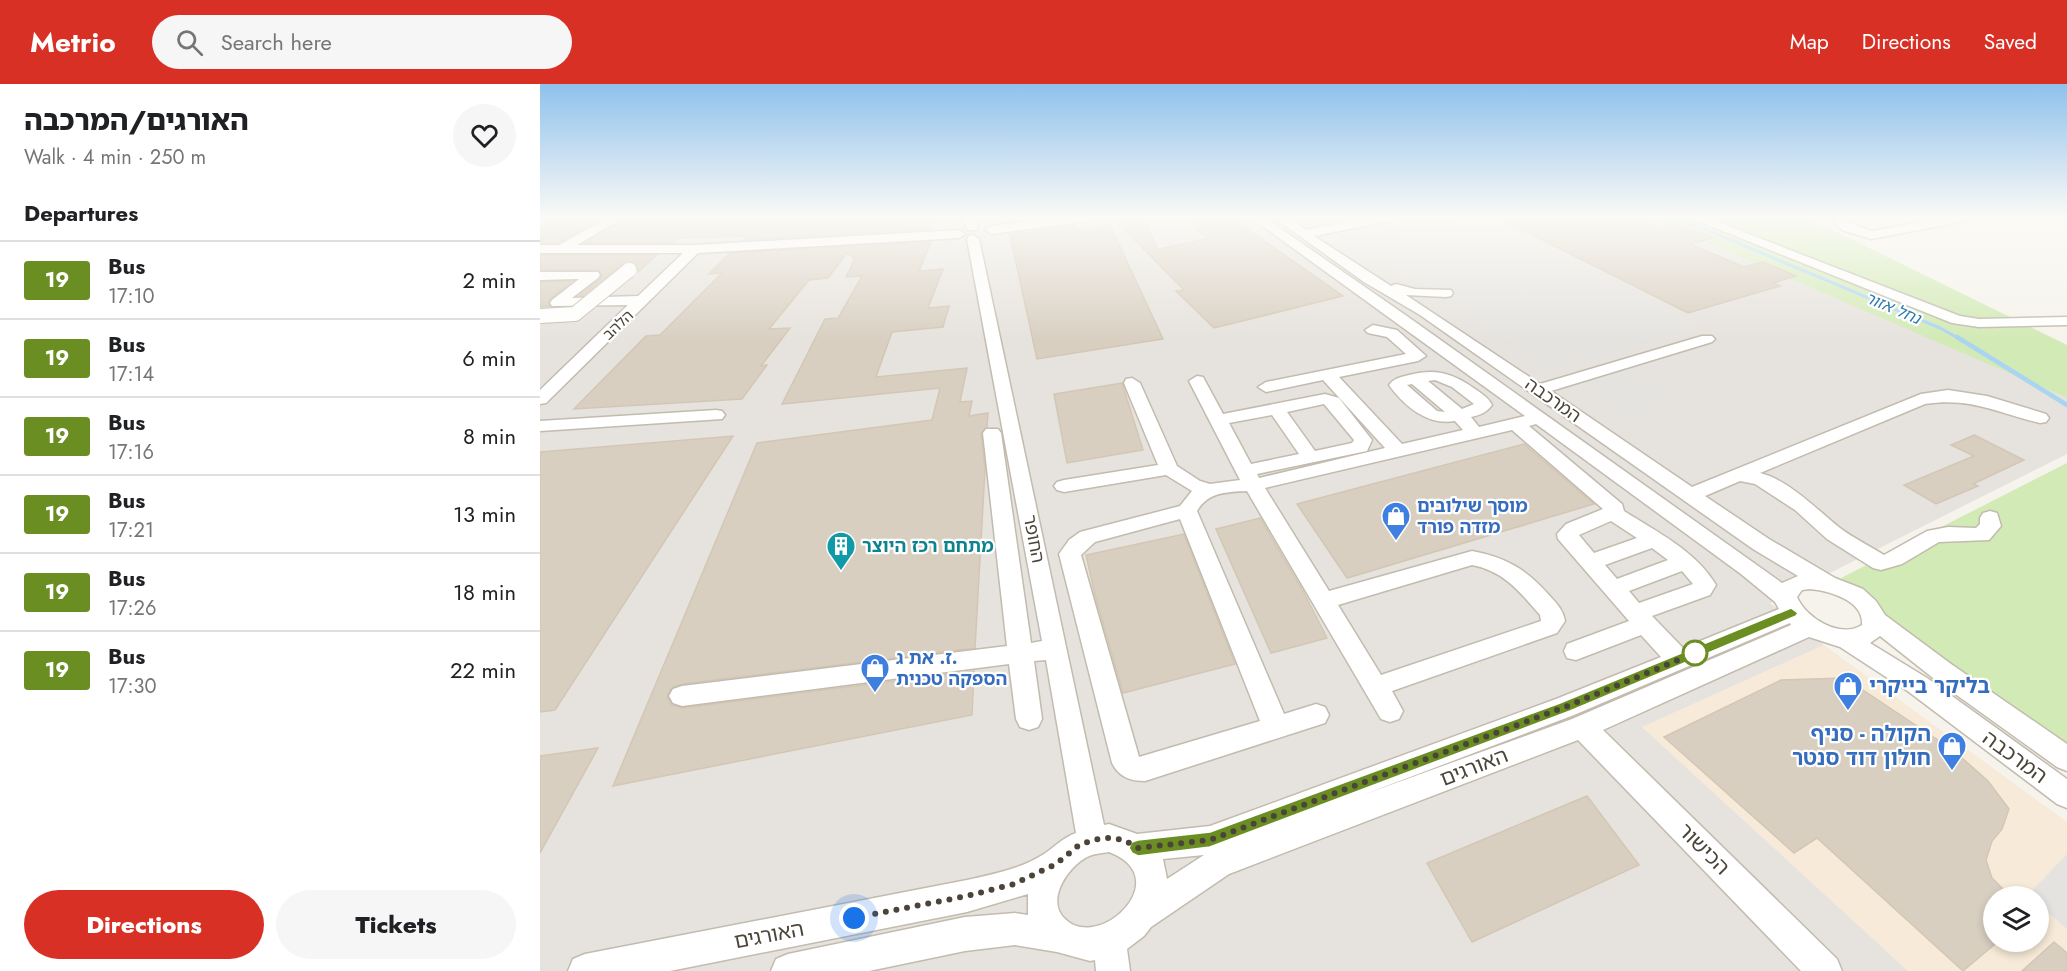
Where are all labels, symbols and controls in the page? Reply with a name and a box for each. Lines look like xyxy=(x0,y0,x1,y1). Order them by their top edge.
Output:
search box xyxy=(152,15,572,69)
text: Metrio xyxy=(30,22,116,63)
icon: search xyxy=(173,26,206,59)
text: Search here xyxy=(221,26,332,58)
text: Map xyxy=(1790,27,1829,57)
text: Directions xyxy=(1862,27,1951,57)
text: Saved xyxy=(1984,27,2037,57)
text: האורגים/המרכבה xyxy=(24,100,249,141)
button: heart xyxy=(453,104,516,167)
text: Walk · 4 min · 250 m xyxy=(24,143,206,172)
text: Departures xyxy=(24,197,138,229)
text: Bus xyxy=(108,250,145,282)
text: 2 min xyxy=(462,264,516,296)
text: 19 xyxy=(45,265,69,295)
text: 17:10 xyxy=(108,282,155,311)
water label: נחל אזור xyxy=(1862,286,1925,330)
street label: הלהב xyxy=(598,305,638,345)
text: Bus xyxy=(108,328,145,360)
text: 6 min xyxy=(462,342,516,374)
text: 19 xyxy=(45,343,69,373)
text: 17:14 xyxy=(108,360,154,389)
street label: המרכבה xyxy=(1520,371,1586,429)
text: Bus xyxy=(108,406,145,438)
text: 8 min xyxy=(463,420,516,452)
text: 19 xyxy=(45,421,69,451)
text: 17:16 xyxy=(108,438,154,467)
text: Bus xyxy=(108,484,145,516)
place label: מוסך שילובים מזדה פורד xyxy=(1417,493,1528,540)
text: 13 min xyxy=(453,498,516,530)
text: 19 xyxy=(45,499,69,529)
shop icon: מוסך שילובים מזדה פורד xyxy=(1380,500,1412,542)
street label: החופר xyxy=(1017,513,1051,565)
text: 17:21 xyxy=(108,516,154,545)
building icon: מתחם רכז היוצר xyxy=(825,530,857,572)
place label: מתחם רכז היוצר xyxy=(862,533,994,559)
text: Bus xyxy=(108,562,145,594)
text: 18 min xyxy=(453,576,516,608)
text: 19 xyxy=(45,577,69,607)
text: 17:26 xyxy=(108,594,156,623)
text: Bus xyxy=(108,640,145,672)
unlabelled marker xyxy=(1682,640,1708,666)
place label: ז. את ג. הספקה טכנית xyxy=(896,645,1007,692)
shop icon: ז. את ג. הספקה טכנית xyxy=(859,652,891,694)
text: 22 min xyxy=(450,654,516,686)
text: 19 xyxy=(45,655,69,685)
shop icon: בליקר בייקרי xyxy=(1832,670,1864,712)
place label: בליקר בייקרי xyxy=(1869,671,1990,701)
text: 17:30 xyxy=(108,672,156,701)
place label: הקולה - סניף חולון דוד סנטר xyxy=(1792,719,1931,773)
street label: המרכבה xyxy=(1976,723,2054,791)
shop icon: הקולה - סניף חולון דוד סנטר xyxy=(1936,730,1968,772)
street label: האורגים xyxy=(1436,740,1512,794)
street label: הכישור xyxy=(1671,816,1737,882)
map controls xyxy=(1983,886,2049,952)
button: layers xyxy=(1983,886,2049,952)
button: Directions xyxy=(24,890,264,959)
button: Tickets xyxy=(276,890,516,959)
your location xyxy=(839,903,869,933)
street label: האורגים xyxy=(731,914,807,956)

